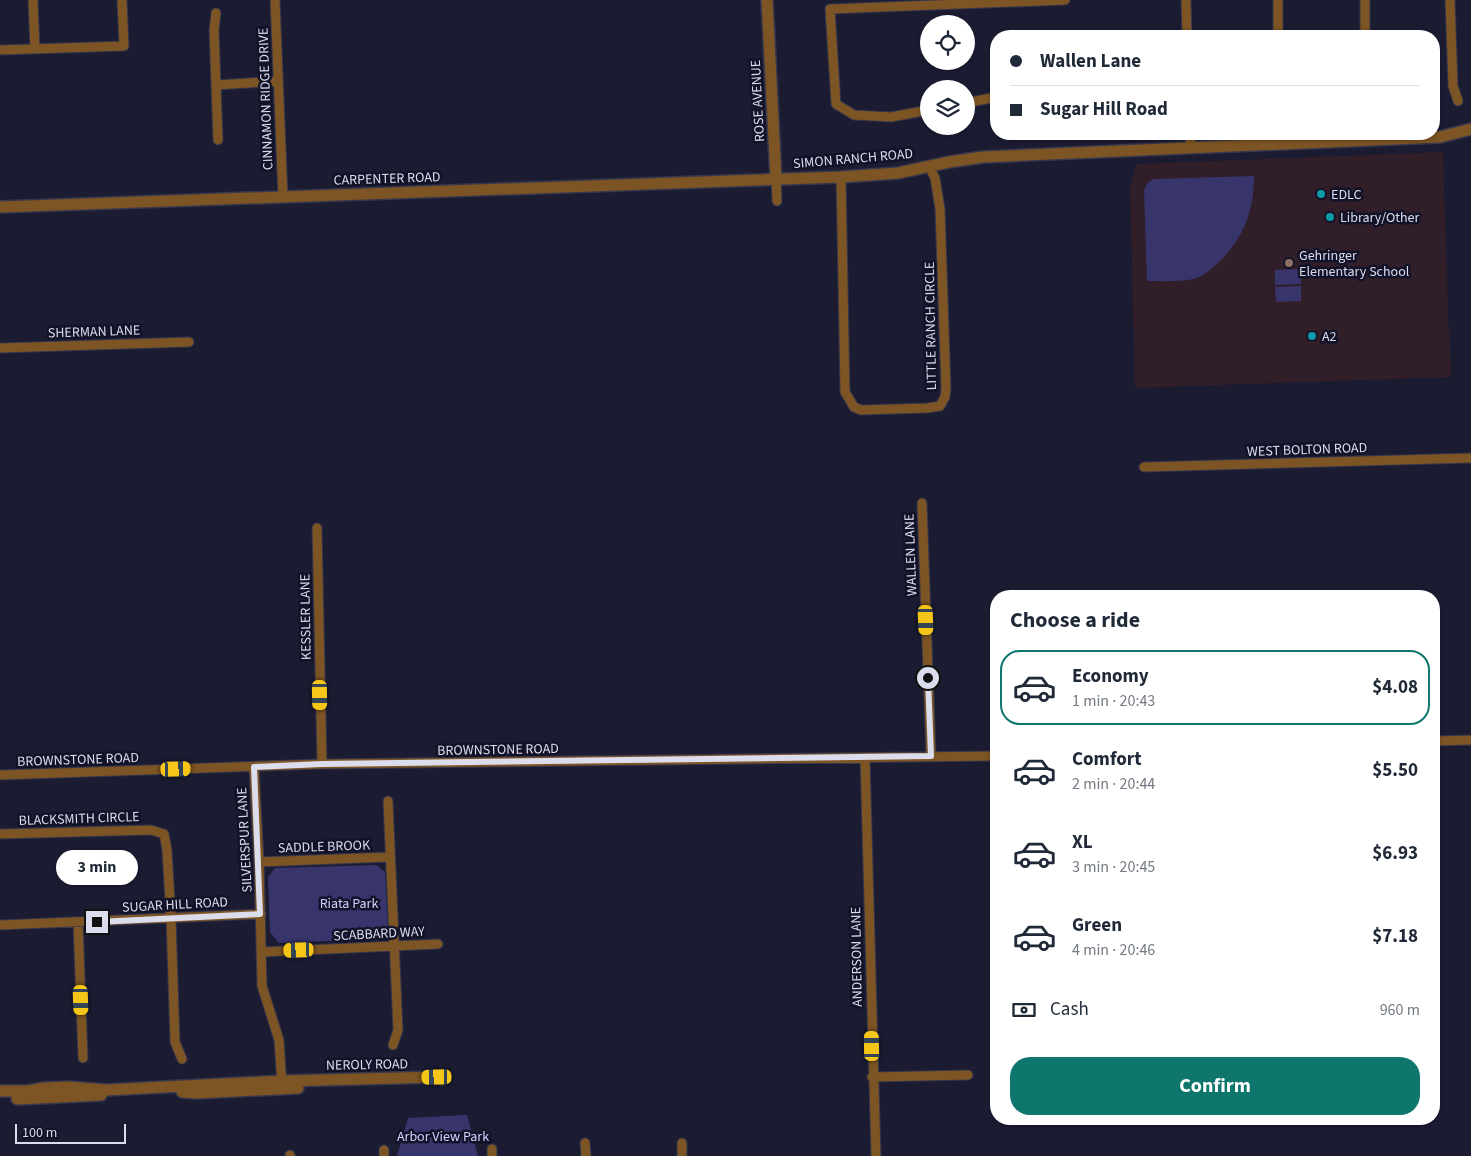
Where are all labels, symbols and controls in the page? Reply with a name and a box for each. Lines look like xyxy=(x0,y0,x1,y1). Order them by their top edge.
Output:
map controls xyxy=(920,15,975,135)
button: locate xyxy=(920,15,975,70)
street label: CINNAMON RIDGE DRIVE xyxy=(254,27,278,171)
text: Wallen Lane xyxy=(1040,48,1141,75)
street label: ROSE AVENUE xyxy=(746,59,770,143)
button: layers xyxy=(920,80,975,135)
text: Sugar Hill Road xyxy=(1040,96,1168,123)
street label: SIMON RANCH ROAD xyxy=(792,144,914,174)
street label: CARPENTER ROAD xyxy=(333,167,441,191)
place label: EDLC xyxy=(1331,185,1361,205)
marker: EDLC xyxy=(1315,188,1327,200)
place label: Library/Other xyxy=(1340,208,1419,228)
marker: Library/Other xyxy=(1324,211,1336,223)
place label: Gehringer Elementary School xyxy=(1299,246,1410,282)
marker: Gehringer Elementary School xyxy=(1283,257,1295,269)
street label: LITTLE RANCH CIRCLE xyxy=(920,261,942,391)
street label: SHERMAN LANE xyxy=(47,320,141,344)
place label: A2 xyxy=(1322,327,1337,347)
marker: A2 xyxy=(1306,330,1318,342)
street label: WEST BOLTON ROAD xyxy=(1247,438,1367,462)
street label: WALLEN LANE xyxy=(900,513,922,596)
street label: KESSLER LANE xyxy=(295,574,317,660)
text: Choose a ride xyxy=(1010,604,1140,636)
car xyxy=(917,605,934,635)
text: Economy xyxy=(1072,663,1149,690)
icon: car xyxy=(1012,665,1057,710)
route start xyxy=(917,667,939,689)
text: $4.08 xyxy=(1372,674,1418,701)
car xyxy=(312,680,327,710)
text: 1 min · 20:43 xyxy=(1072,690,1155,712)
street label: BROWNSTONE ROAD xyxy=(437,739,559,761)
text: Comfort xyxy=(1072,746,1142,773)
street label: BROWNSTONE ROAD xyxy=(17,748,139,772)
icon: car xyxy=(1012,748,1057,793)
text: $5.50 xyxy=(1372,757,1418,784)
car xyxy=(160,761,191,777)
text: 2 min · 20:44 xyxy=(1072,773,1155,795)
street label: SILVERSPUR LANE xyxy=(232,787,258,893)
street label: BLACKSMITH CIRCLE xyxy=(18,807,140,831)
text: XL xyxy=(1072,829,1093,856)
icon: car xyxy=(1012,831,1057,876)
street label: SADDLE BROOK xyxy=(278,835,371,859)
text: $6.93 xyxy=(1372,840,1418,867)
callout: 3 min xyxy=(56,850,138,884)
text: 3 min xyxy=(78,856,116,878)
text: 3 min · 20:45 xyxy=(1072,856,1155,878)
street label: SUGAR HILL ROAD xyxy=(122,892,229,918)
park label: Riata Park xyxy=(320,894,378,914)
street label: ANDERSON LANE xyxy=(846,907,868,1007)
route end xyxy=(86,911,108,933)
text: Green xyxy=(1072,912,1122,939)
icon: car xyxy=(1012,914,1057,959)
street label: SCABBARD WAY xyxy=(333,922,426,946)
text: $7.18 xyxy=(1372,923,1418,950)
text: 4 min · 20:46 xyxy=(1072,939,1155,961)
car xyxy=(283,942,314,958)
car xyxy=(72,985,89,1015)
icon: cash xyxy=(1010,996,1038,1024)
text: Cash xyxy=(1050,996,1089,1023)
text: 960 m xyxy=(1380,999,1420,1021)
car xyxy=(864,1031,879,1061)
street label: NEROLY ROAD xyxy=(326,1054,408,1076)
button: Confirm xyxy=(1010,1057,1420,1115)
car xyxy=(421,1069,452,1085)
scale bar xyxy=(15,1121,126,1144)
text: 100 m xyxy=(22,1123,57,1143)
park label: Arbor View Park xyxy=(397,1127,489,1147)

